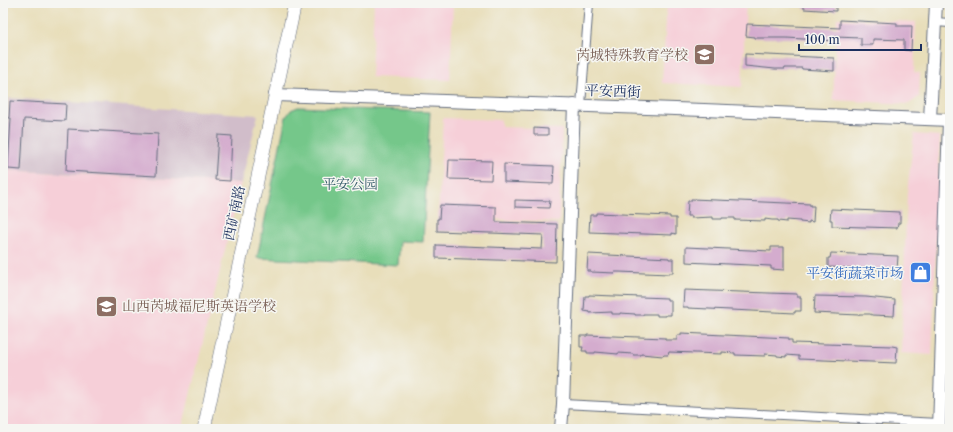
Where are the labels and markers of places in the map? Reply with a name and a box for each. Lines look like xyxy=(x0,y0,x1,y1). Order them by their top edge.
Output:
school or university icon: 芮城特殊教育学校 xyxy=(691,42,717,68)
place label: 芮城特殊教育学校 xyxy=(576,46,688,64)
shop icon: 平安街蔬菜市场 xyxy=(907,260,933,286)
place label: 平安街蔬菜市场 xyxy=(806,264,904,282)
school or university icon: 山西芮城福尼斯英语学校 xyxy=(94,293,120,319)
place label: 山西芮城福尼斯英语学校 xyxy=(122,297,276,315)

